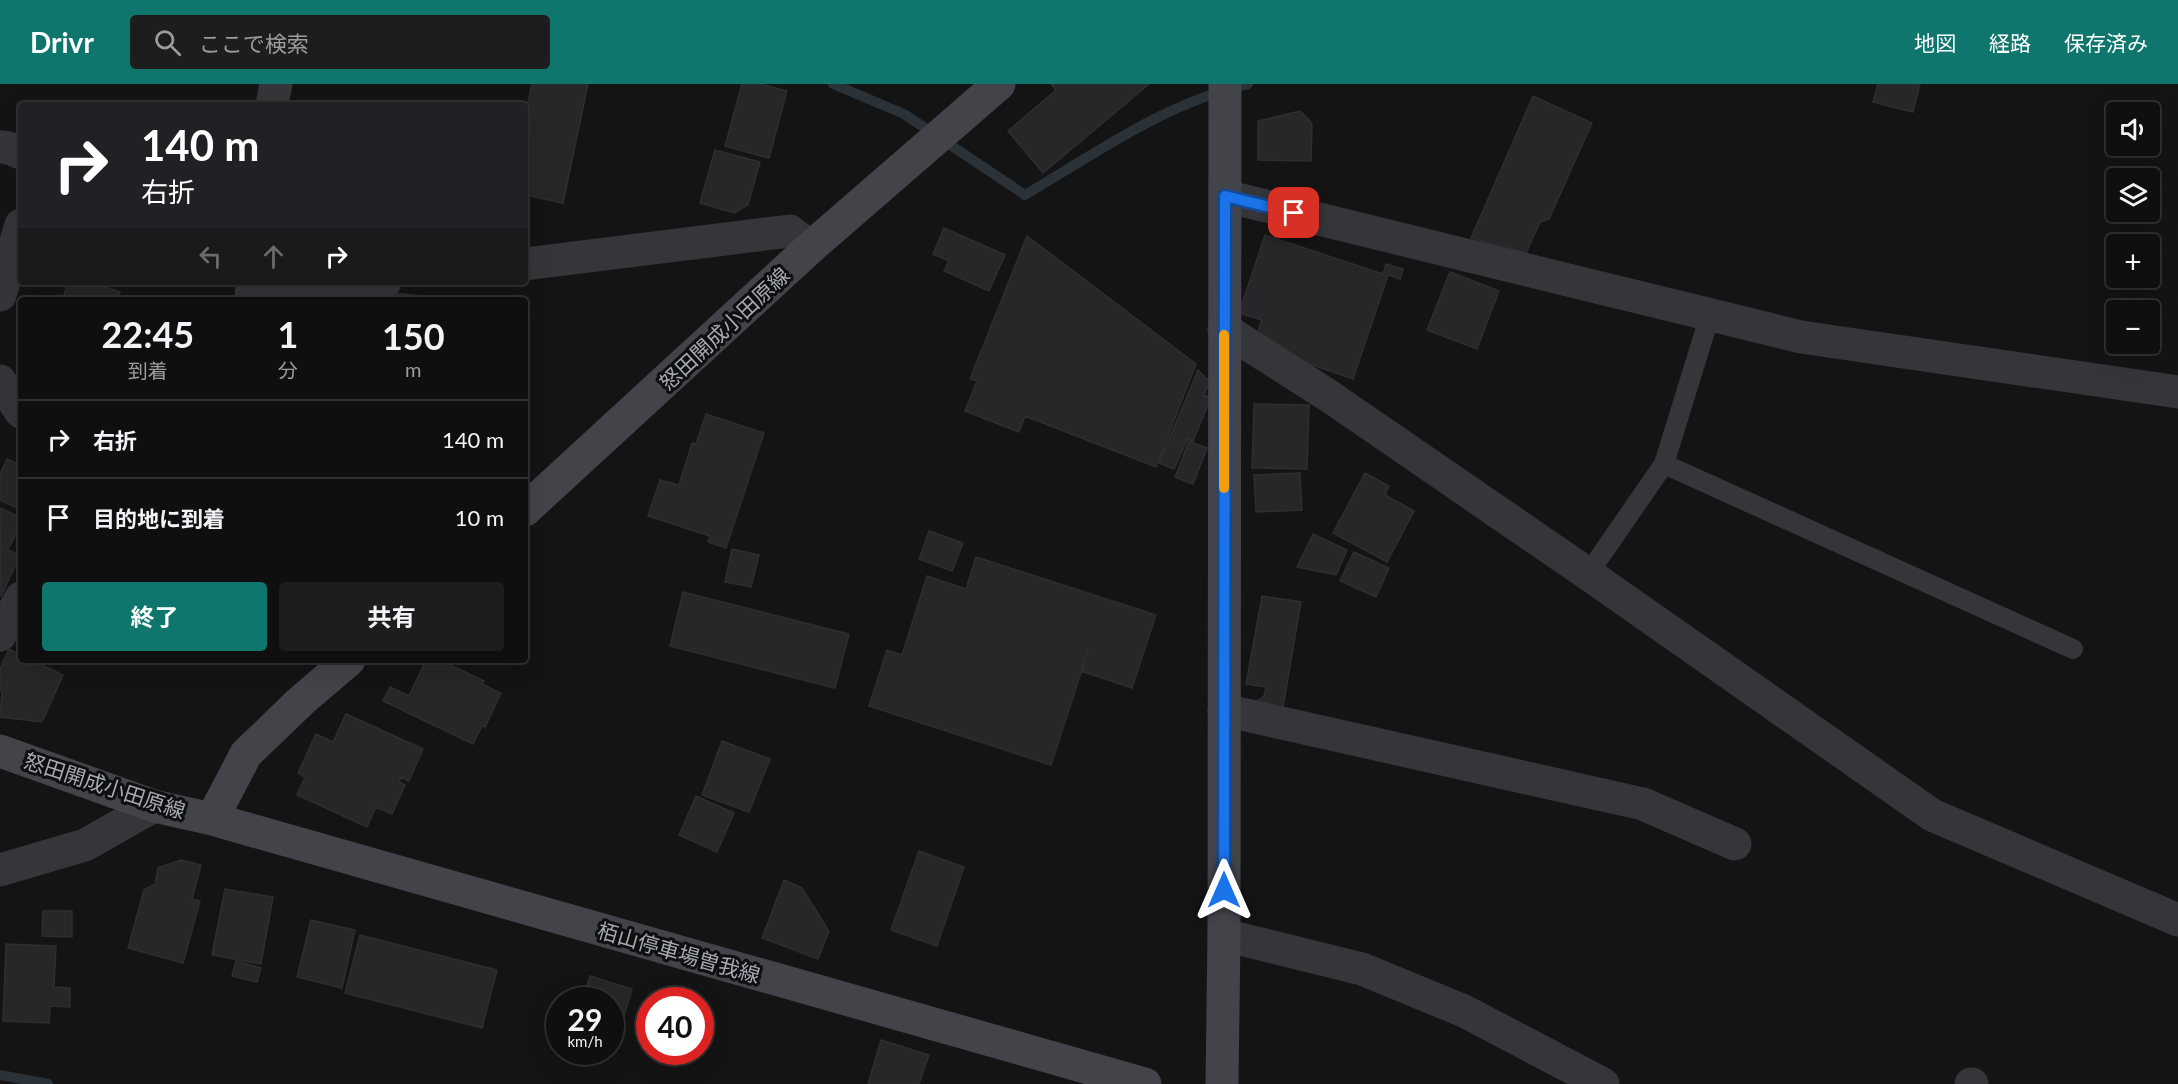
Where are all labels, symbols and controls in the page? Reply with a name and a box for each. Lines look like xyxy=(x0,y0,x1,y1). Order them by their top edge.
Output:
search box xyxy=(130,15,550,69)
text: Drivr xyxy=(30,25,94,59)
icon: search xyxy=(151,26,184,59)
text: ここで検索 xyxy=(199,30,309,57)
text: 地図 xyxy=(1914,30,1956,55)
text: 経路 xyxy=(1989,30,2031,55)
text: 保存済み xyxy=(2064,30,2148,55)
map controls xyxy=(2106,102,2160,354)
button: sound xyxy=(2106,102,2160,156)
text: 140 m xyxy=(141,120,259,170)
icon: right xyxy=(42,126,120,204)
button: layers xyxy=(2106,168,2160,222)
text: 右折 xyxy=(141,175,195,208)
pin xyxy=(1268,187,1319,238)
icon: arrive xyxy=(1277,196,1310,229)
button: + xyxy=(2106,234,2160,288)
icon: left xyxy=(194,240,227,273)
icon: ahead xyxy=(257,240,290,273)
icon: right xyxy=(320,240,353,273)
street label: 怒田開成小田原線 xyxy=(654,262,794,394)
button: − xyxy=(2106,300,2160,354)
text: 22:45 xyxy=(101,312,194,356)
text: 1 xyxy=(278,312,299,356)
text: 150 xyxy=(382,314,445,358)
text: m xyxy=(405,357,421,381)
text: 到着 xyxy=(128,358,168,382)
text: 分 xyxy=(278,358,298,382)
icon: right xyxy=(42,423,75,456)
text: 140 m xyxy=(442,426,504,453)
text: 右折 xyxy=(93,427,137,454)
icon: arrive xyxy=(42,501,75,534)
text: 10 m xyxy=(455,504,504,531)
text: 目的地に到着 xyxy=(93,505,225,532)
button: 終了 xyxy=(42,582,267,651)
button: 共有 xyxy=(279,582,504,651)
street label: 怒田開成小田原線 xyxy=(21,747,189,823)
position arrow xyxy=(1192,858,1256,922)
street label: 栢山停車場曽我線 xyxy=(595,917,763,987)
speed limit sign: 40 xyxy=(636,987,714,1065)
text: 29 xyxy=(568,1001,602,1037)
text: km/h xyxy=(567,1032,603,1050)

